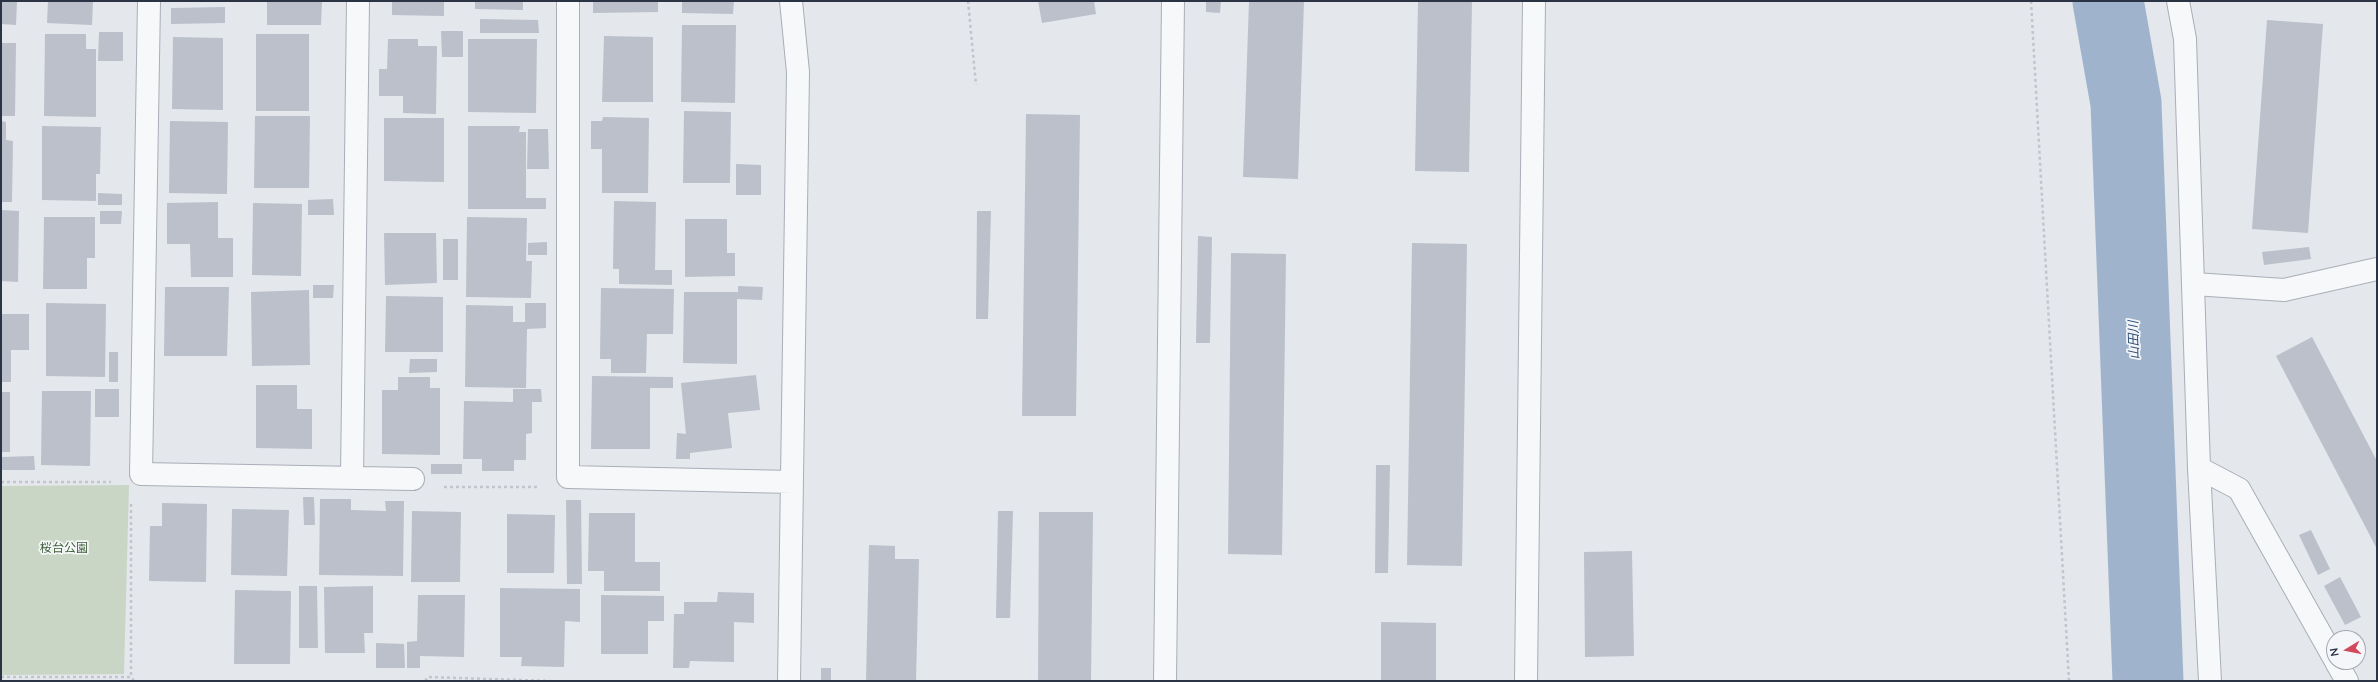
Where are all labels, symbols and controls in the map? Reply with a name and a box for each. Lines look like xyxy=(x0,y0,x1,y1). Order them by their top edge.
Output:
water label: 山田川 xyxy=(2127,320,2143,360)
park label: 桜台公園 xyxy=(40,542,88,556)
north arrow xyxy=(2326,630,2366,670)
text: N xyxy=(2327,647,2343,657)

